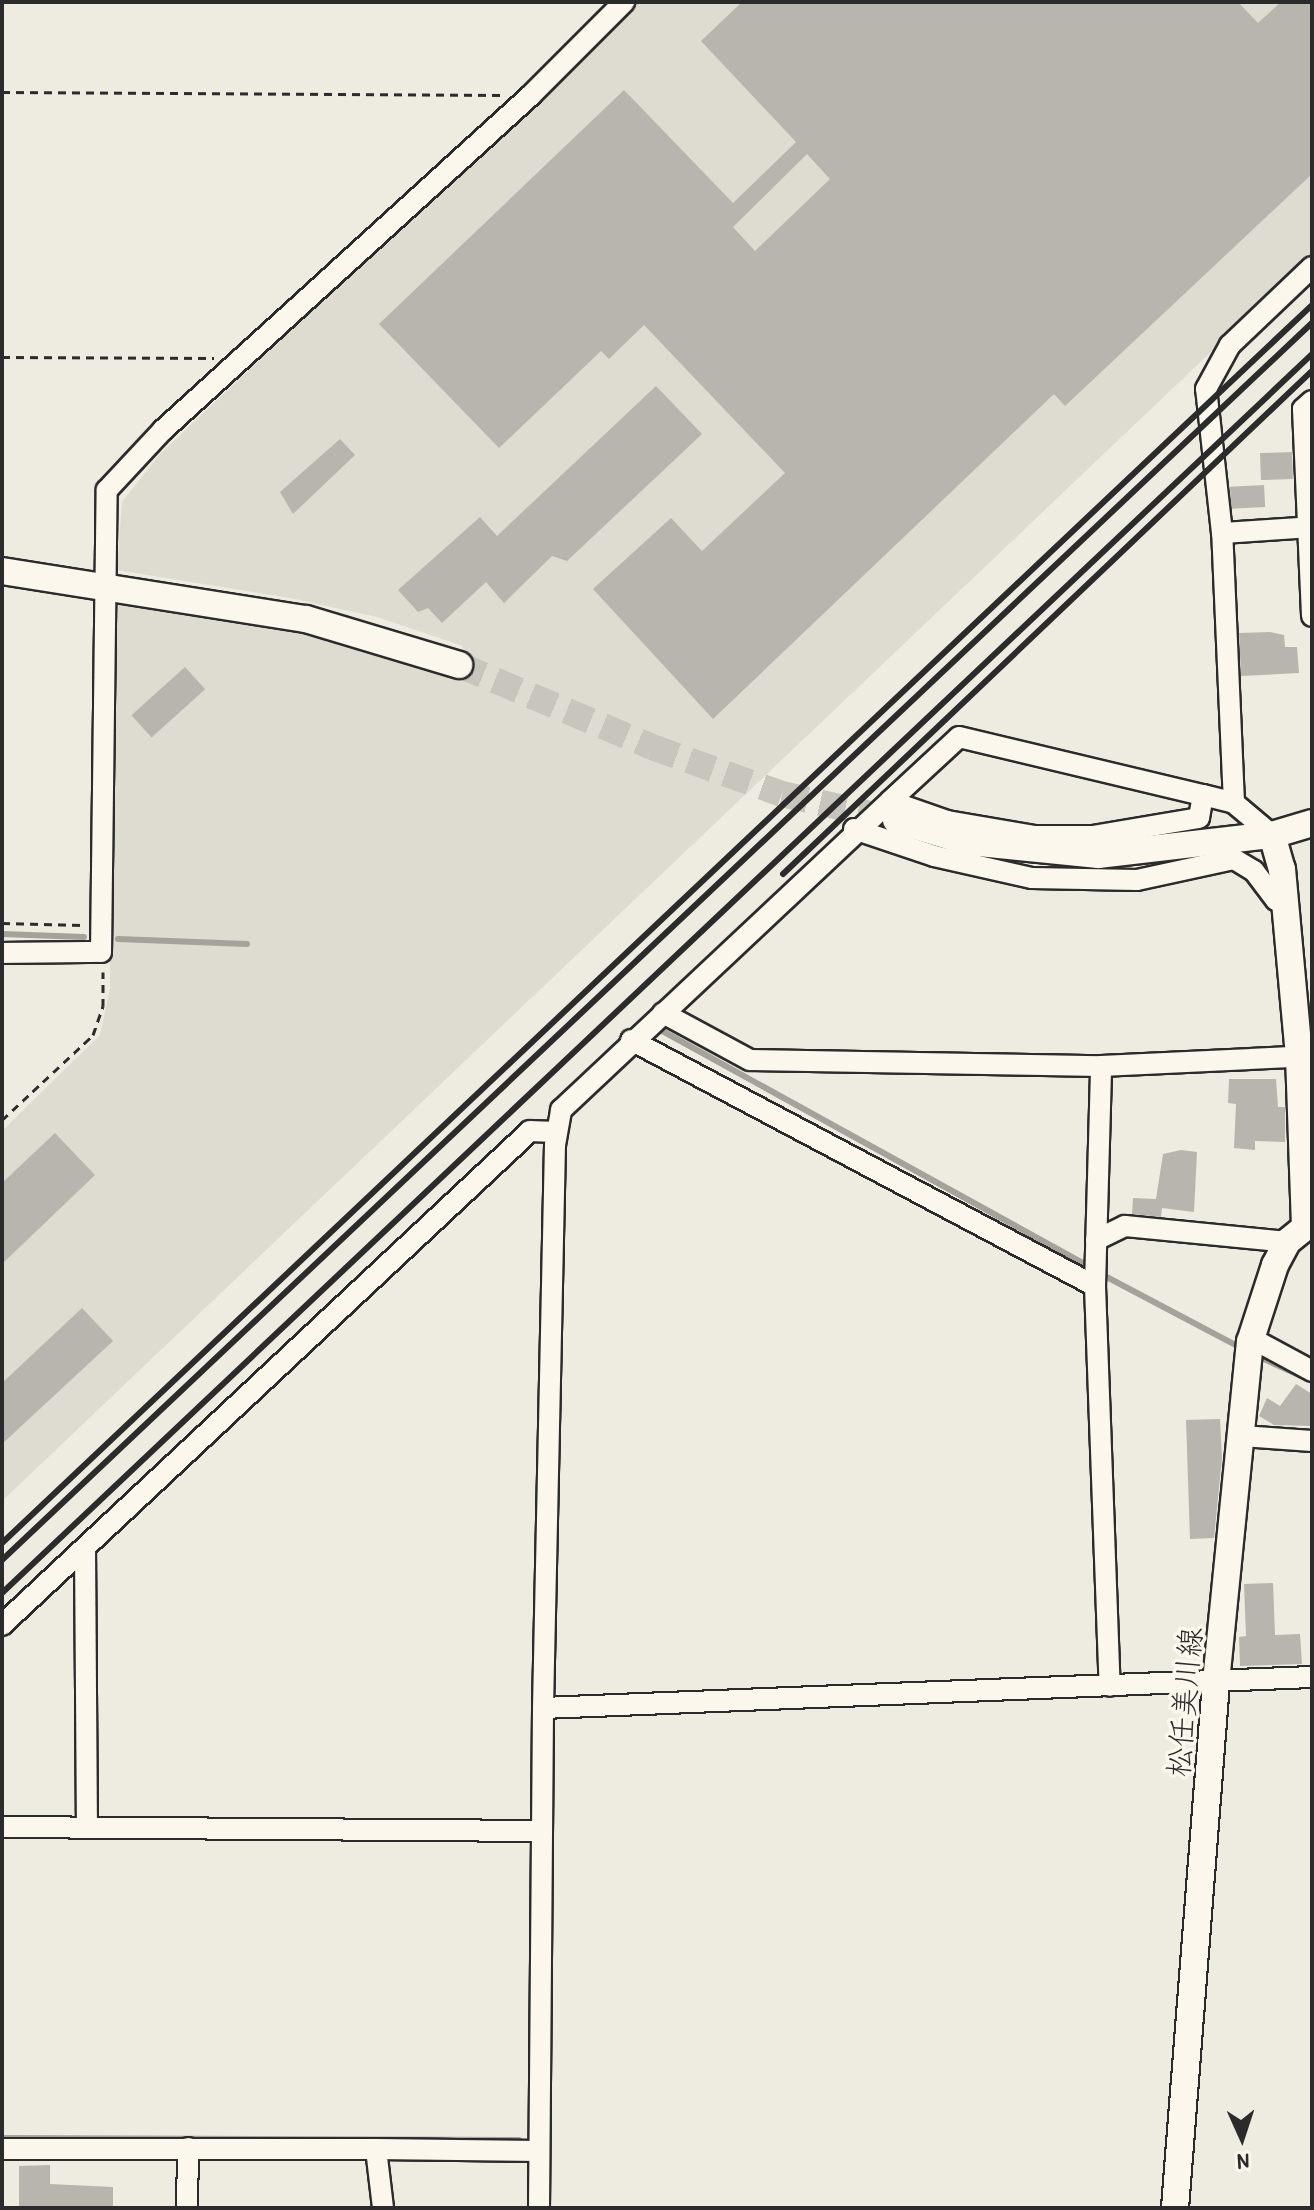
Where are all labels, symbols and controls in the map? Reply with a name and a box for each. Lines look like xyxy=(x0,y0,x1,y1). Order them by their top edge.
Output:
street label: 松任美川線 xyxy=(1160,1626,1208,1778)
north arrow xyxy=(1202,2098,1282,2178)
text: N xyxy=(1237,2147,1250,2177)

